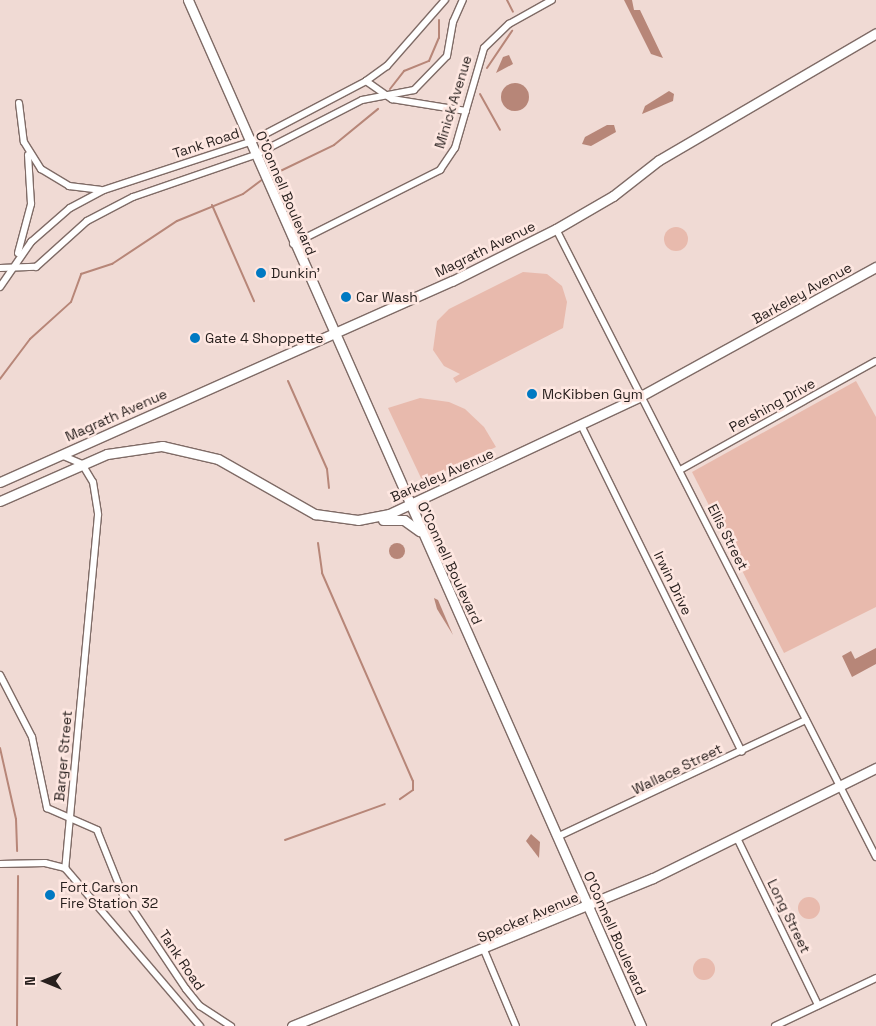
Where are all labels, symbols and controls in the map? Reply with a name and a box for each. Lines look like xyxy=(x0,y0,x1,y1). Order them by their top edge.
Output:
street label: Minick Avenue xyxy=(431,53,475,151)
street label: Tank Road xyxy=(171,124,241,162)
street label: O'Connell Boulevard xyxy=(252,128,320,258)
street label: Magrath Avenue xyxy=(432,217,538,281)
street label: Barkeley Avenue xyxy=(749,259,855,327)
place label: Dunkin' xyxy=(271,265,320,281)
marker: Dunkin' xyxy=(255,267,267,279)
place label: Car Wash xyxy=(356,289,418,305)
marker: Car Wash xyxy=(340,291,352,303)
place label: Gate 4 Shoppette xyxy=(205,330,324,346)
marker: Gate 4 Shoppette xyxy=(189,332,201,344)
street label: Pershing Drive xyxy=(726,374,818,436)
street label: Magrath Avenue xyxy=(62,385,170,445)
place label: McKibben Gym xyxy=(542,386,643,402)
marker: McKibben Gym xyxy=(526,388,538,400)
street label: Barkeley Avenue xyxy=(388,445,496,505)
street label: O'Connell Boulevard xyxy=(414,499,486,627)
street label: Ellis Street xyxy=(704,501,752,573)
street label: Irwin Drive xyxy=(650,548,696,618)
street label: Barger Street xyxy=(51,710,75,802)
street label: Wallace Street xyxy=(629,740,725,798)
street label: O'Connell Boulevard xyxy=(580,869,650,997)
street label: Long Street xyxy=(764,876,814,956)
place label: Fort Carson Fire Station 32 xyxy=(60,879,158,912)
street label: Specker Avenue xyxy=(475,888,581,946)
marker: Fort Carson Fire Station 32 xyxy=(44,889,56,901)
street label: Tank Road xyxy=(156,927,208,993)
north arrow xyxy=(20,956,70,1006)
text: N xyxy=(21,976,39,986)

